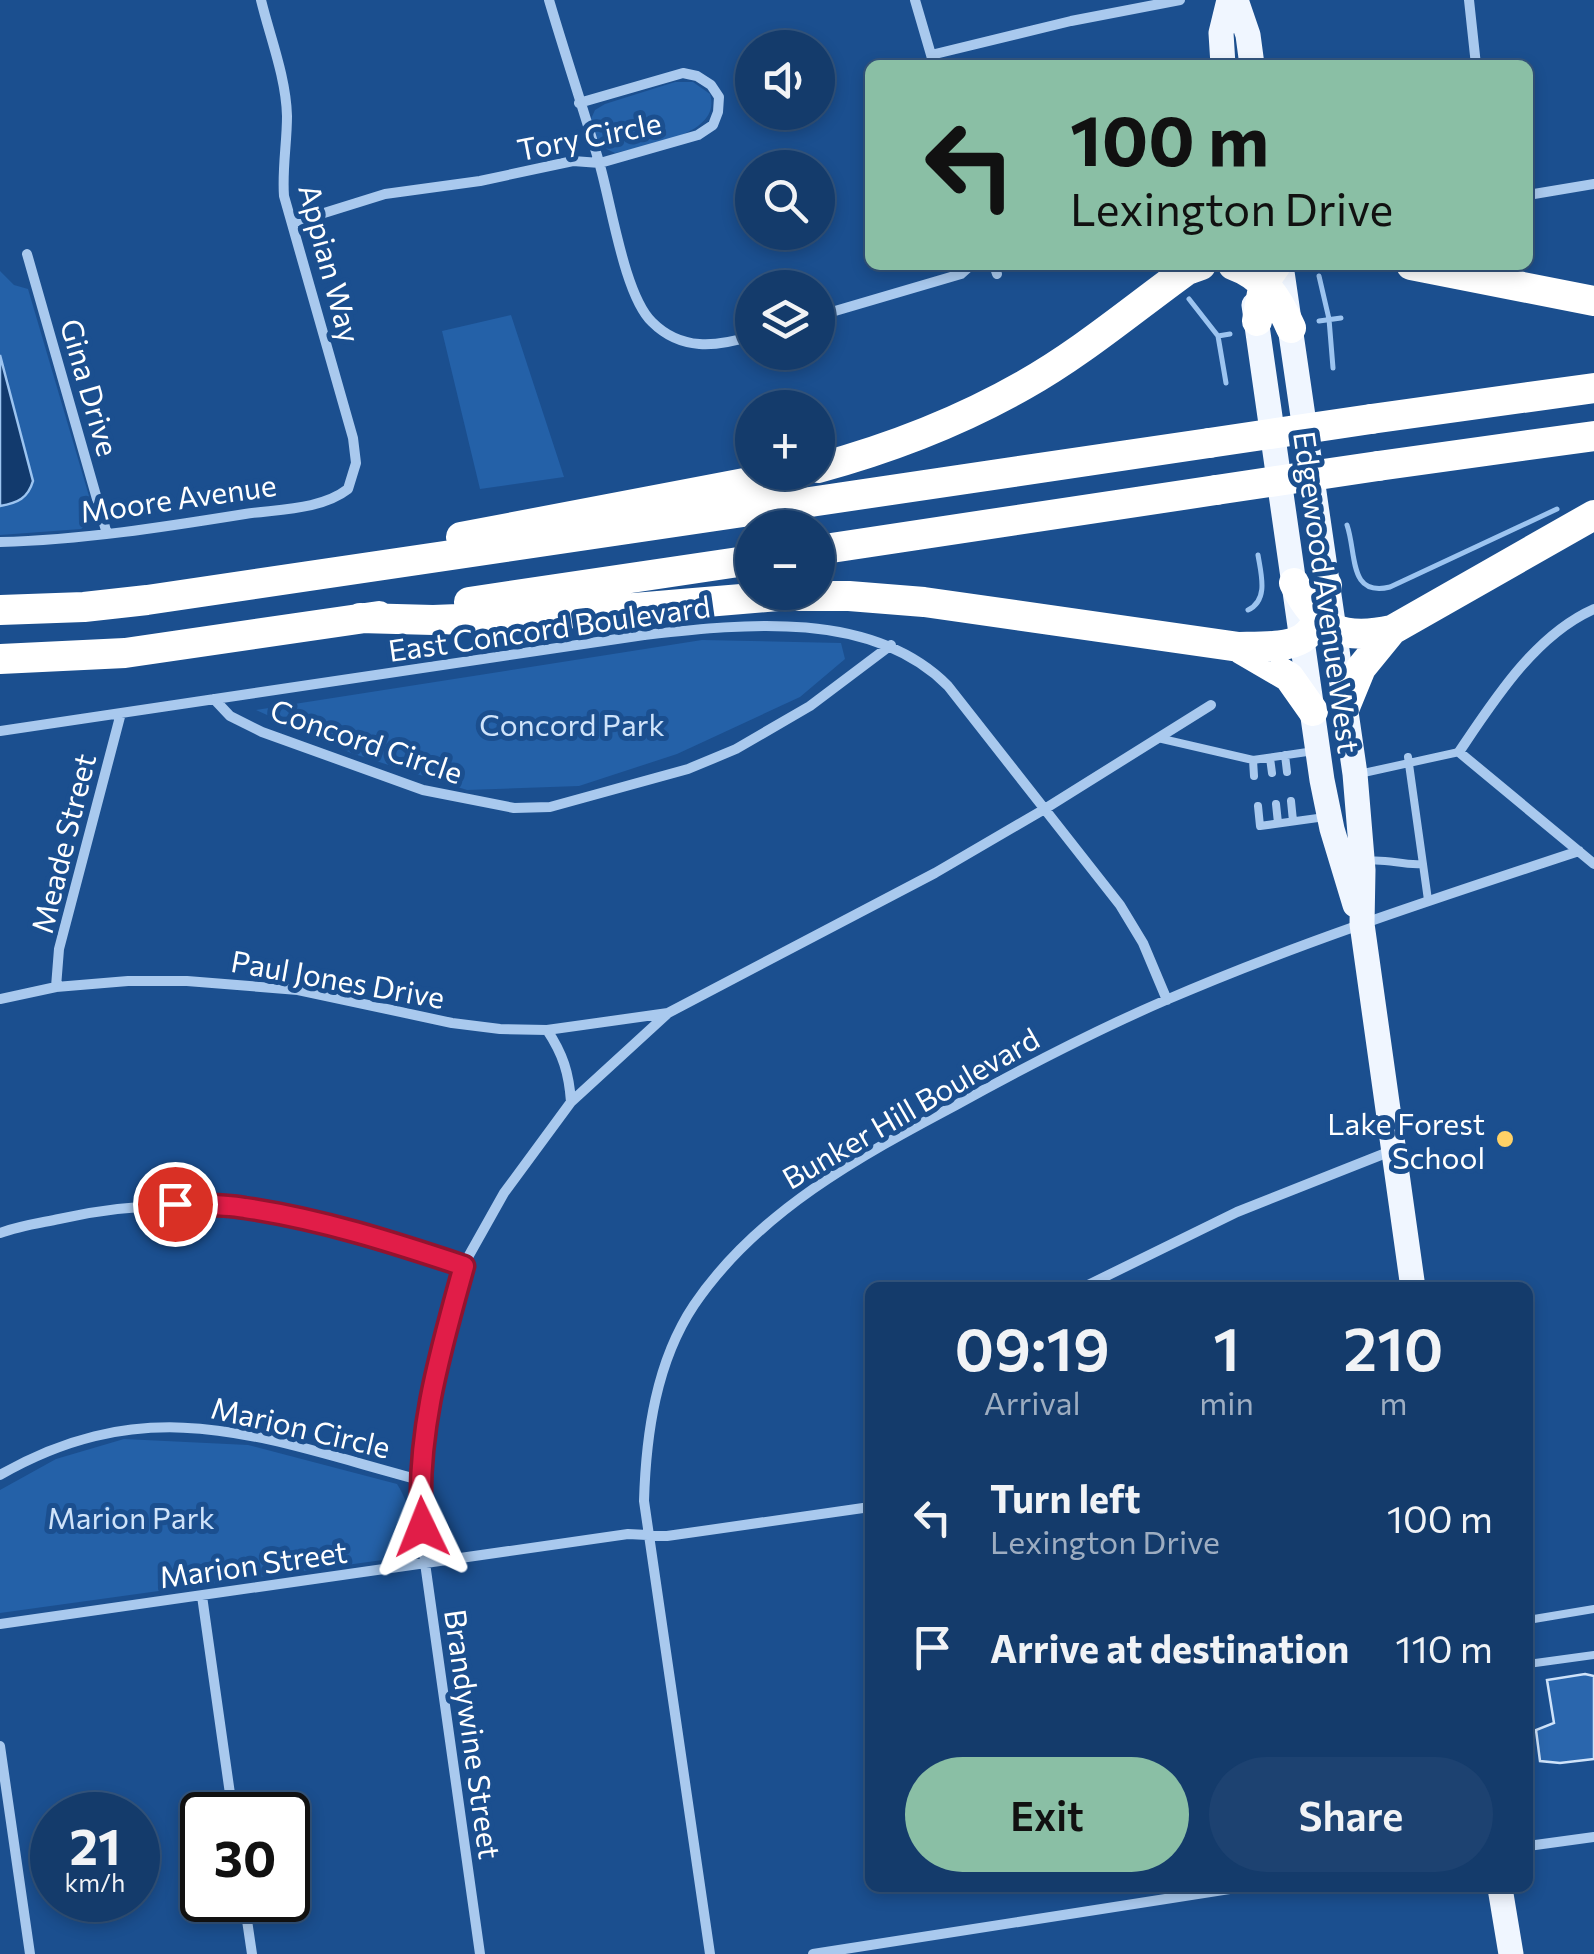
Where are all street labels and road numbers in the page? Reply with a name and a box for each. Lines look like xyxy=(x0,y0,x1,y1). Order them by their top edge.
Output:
street label: Tory Circle xyxy=(514,103,664,167)
street label: Appian Way xyxy=(292,180,370,346)
street label: Gina Drive xyxy=(54,314,128,460)
street label: Edgewood Avenue West xyxy=(1287,429,1369,755)
street label: Moore Avenue xyxy=(78,465,278,529)
street label: East Concord Boulevard xyxy=(386,586,712,668)
street label: Concord Circle xyxy=(266,690,468,790)
street label: Meade Street xyxy=(22,749,102,937)
street label: Paul Jones Drive xyxy=(228,941,448,1015)
street label: Bunker Hill Boulevard xyxy=(775,1018,1045,1196)
street label: Marion Circle xyxy=(208,1387,394,1465)
street label: Marion Street xyxy=(157,1531,349,1595)
street label: Brandywine Street xyxy=(438,1607,510,1861)

